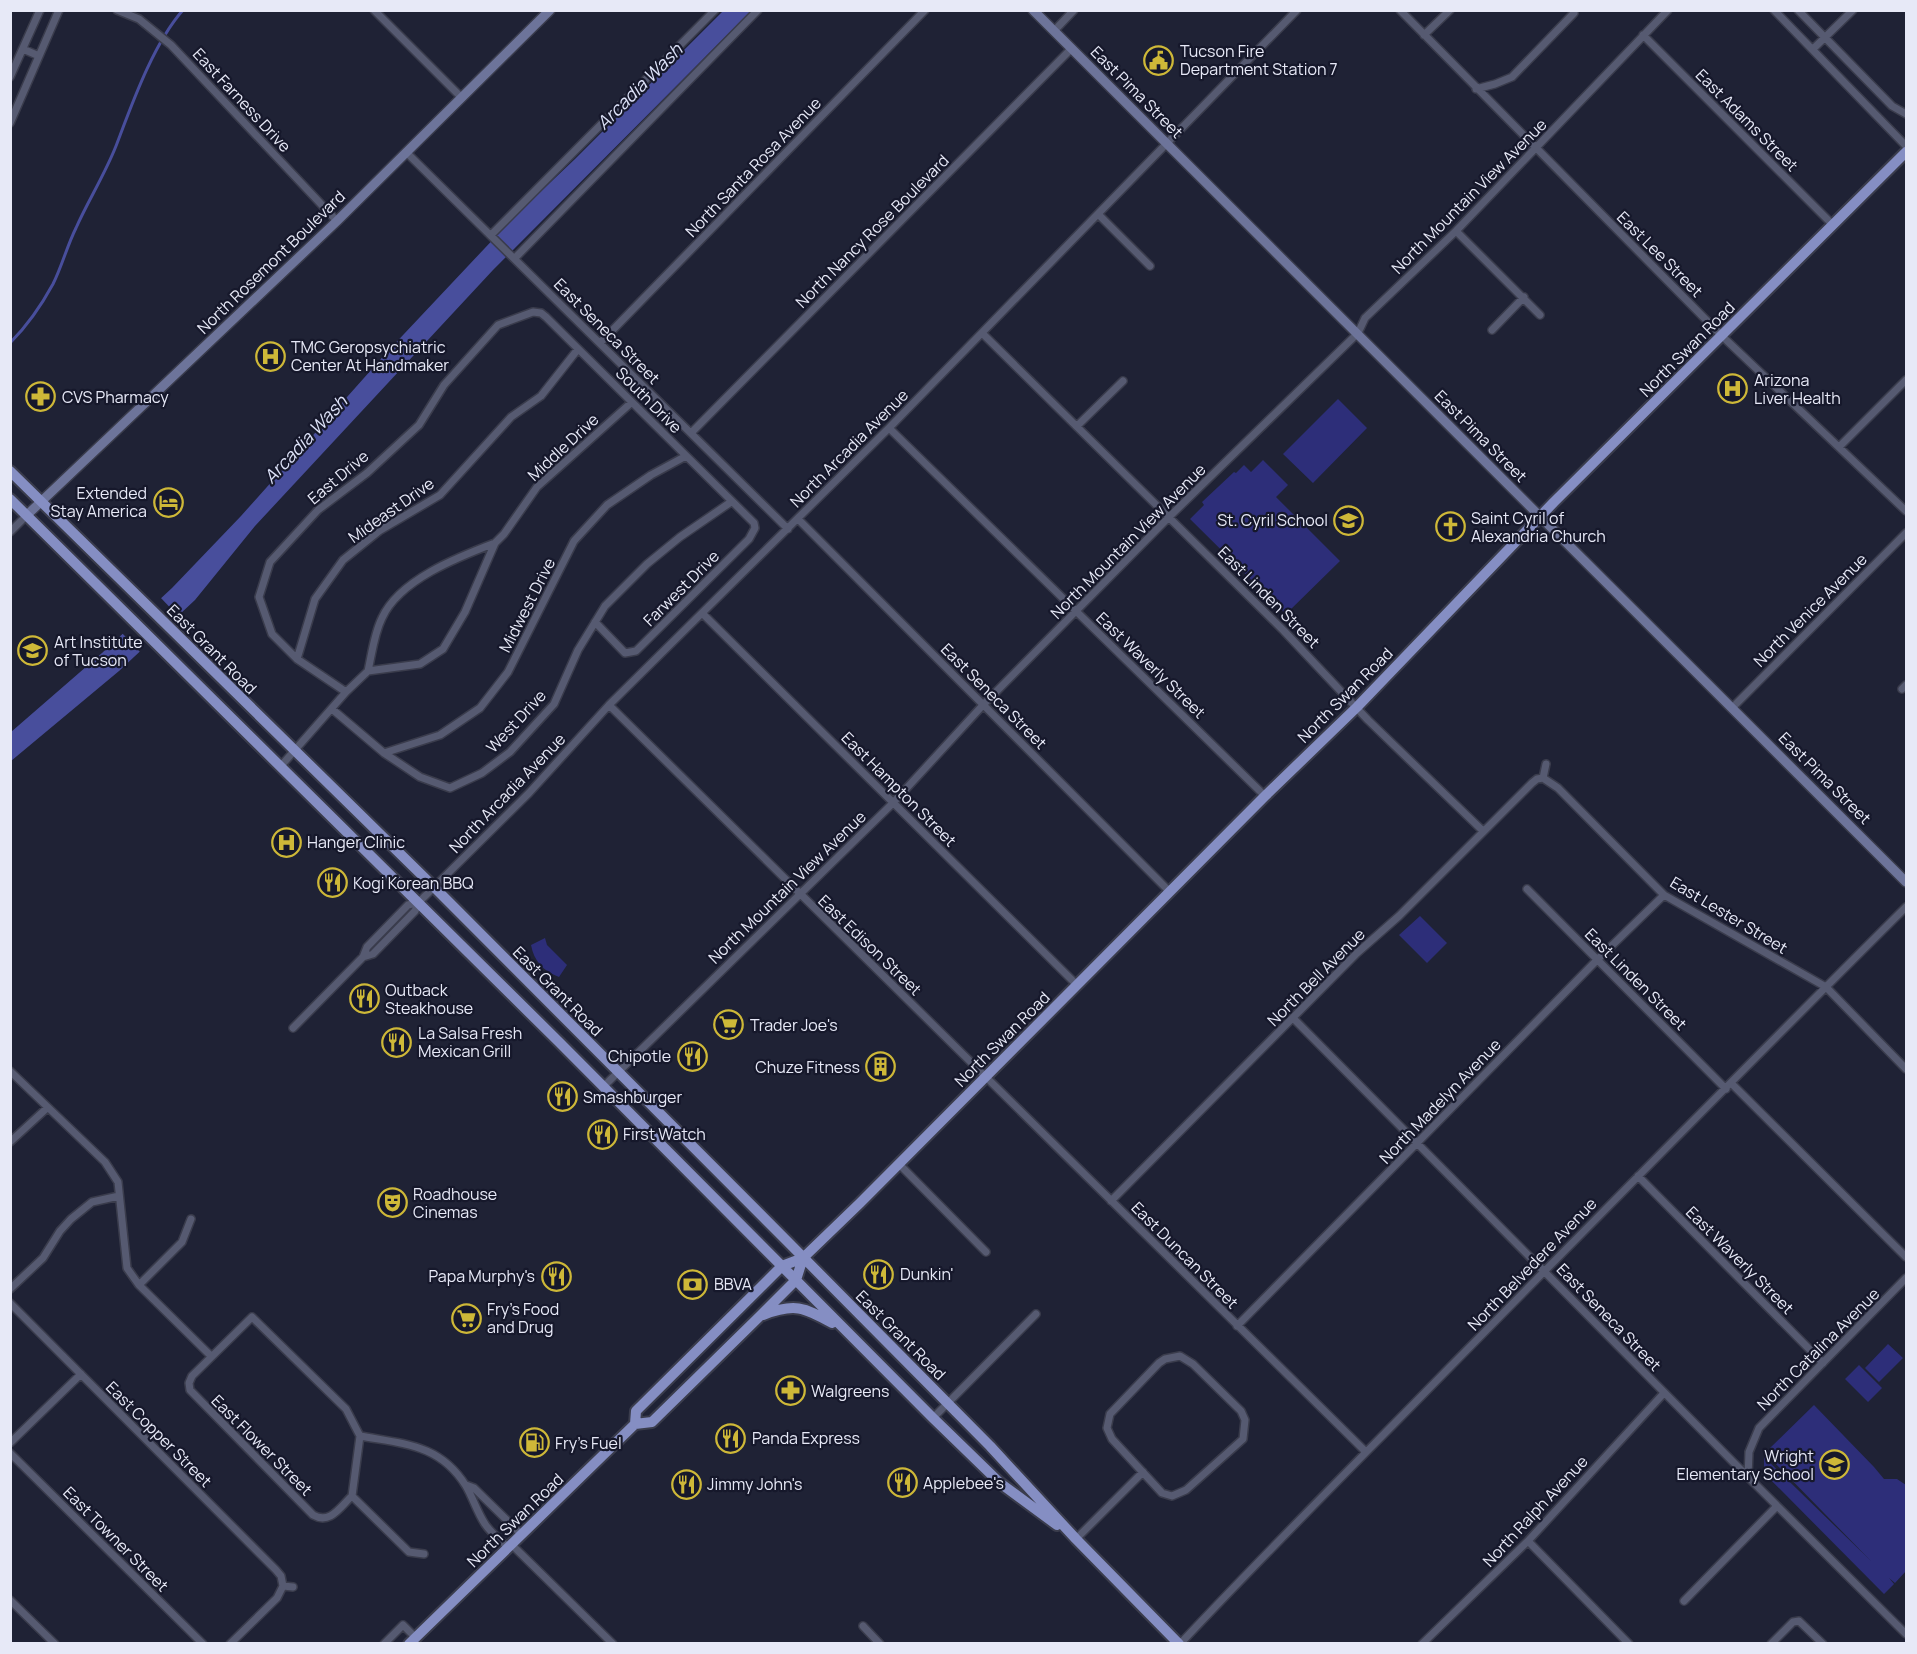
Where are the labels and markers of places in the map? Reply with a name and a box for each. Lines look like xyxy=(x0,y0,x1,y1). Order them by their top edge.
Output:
place label: Tucson Fire Department Station 7 xyxy=(1180,40,1338,80)
public building icon: Tucson Fire Department Station 7 xyxy=(1143,44,1175,76)
place label: TMC Geropsychiatric Center At Handmaker xyxy=(291,336,449,376)
hospital icon: TMC Geropsychiatric Center At Handmaker xyxy=(254,340,286,372)
place label: Arizona Liver Health xyxy=(1754,369,1841,409)
hospital icon: Arizona Liver Health xyxy=(1717,373,1749,405)
pharmacy icon: CVS Pharmacy xyxy=(25,381,57,413)
place label: CVS Pharmacy xyxy=(62,386,169,408)
place label: Extended Stay America xyxy=(50,482,147,522)
hotel icon: Extended Stay America xyxy=(152,486,184,518)
school or university icon: St. Cyril School xyxy=(1333,504,1365,536)
place label: Saint Cyril of Alexandria Church xyxy=(1471,507,1606,547)
place label: St. Cyril School xyxy=(1217,509,1328,531)
church icon: Saint Cyril of Alexandria Church xyxy=(1434,511,1466,543)
place label: Art Institute of Tucson xyxy=(54,631,143,671)
school or university icon: Art Institute of Tucson xyxy=(17,635,49,667)
hospital icon: Hanger Clinic xyxy=(270,826,302,858)
place label: Hanger Clinic xyxy=(307,831,405,853)
restaurant icon: Kogi Korean BBQ xyxy=(316,867,348,899)
place label: Kogi Korean BBQ xyxy=(353,872,474,894)
place label: Outback Steakhouse xyxy=(385,979,473,1019)
restaurant icon: Outback Steakhouse xyxy=(348,983,380,1015)
supermarket icon: Trader Joe's xyxy=(713,1009,745,1041)
place label: Trader Joe's xyxy=(750,1014,838,1036)
place label: La Salsa Fresh Mexican Grill xyxy=(418,1022,522,1062)
restaurant icon: La Salsa Fresh Mexican Grill xyxy=(381,1026,413,1058)
restaurant icon: Chipotle xyxy=(676,1040,708,1072)
place label: Chipotle xyxy=(608,1045,671,1067)
building icon: Chuze Fitness xyxy=(865,1051,897,1083)
place label: Chuze Fitness xyxy=(755,1056,860,1078)
restaurant icon: Smashburger xyxy=(546,1081,578,1113)
place label: Smashburger xyxy=(583,1086,682,1108)
restaurant icon: First Watch xyxy=(586,1118,618,1150)
place label: First Watch xyxy=(623,1123,706,1145)
place label: Roadhouse Cinemas xyxy=(413,1183,497,1223)
theatre icon: Roadhouse Cinemas xyxy=(376,1187,408,1219)
restaurant icon: Dunkin' xyxy=(863,1258,895,1290)
restaurant icon: Papa Murphy's xyxy=(540,1260,572,1292)
place label: Dunkin' xyxy=(900,1263,954,1285)
place label: Papa Murphy's xyxy=(429,1265,535,1287)
bank icon: BBVA xyxy=(677,1268,709,1300)
place label: BBVA xyxy=(714,1273,752,1295)
place label: Fry's Food and Drug xyxy=(487,1298,559,1338)
supermarket icon: Fry's Food and Drug xyxy=(450,1302,482,1334)
pharmacy icon: Walgreens xyxy=(774,1375,806,1407)
place label: Walgreens xyxy=(811,1380,889,1402)
restaurant icon: Panda Express xyxy=(715,1422,747,1454)
fuel station icon: Fry's Fuel xyxy=(518,1427,550,1459)
place label: Panda Express xyxy=(752,1427,860,1449)
place label: Fry's Fuel xyxy=(555,1432,622,1454)
place label: Wright Elementary School xyxy=(1676,1445,1814,1485)
school or university icon: Wright Elementary School xyxy=(1819,1449,1851,1481)
restaurant icon: Applebee's xyxy=(886,1467,918,1499)
restaurant icon: Jimmy John's xyxy=(670,1468,702,1500)
place label: Applebee's xyxy=(923,1472,1004,1494)
place label: Jimmy John's xyxy=(707,1473,802,1495)

